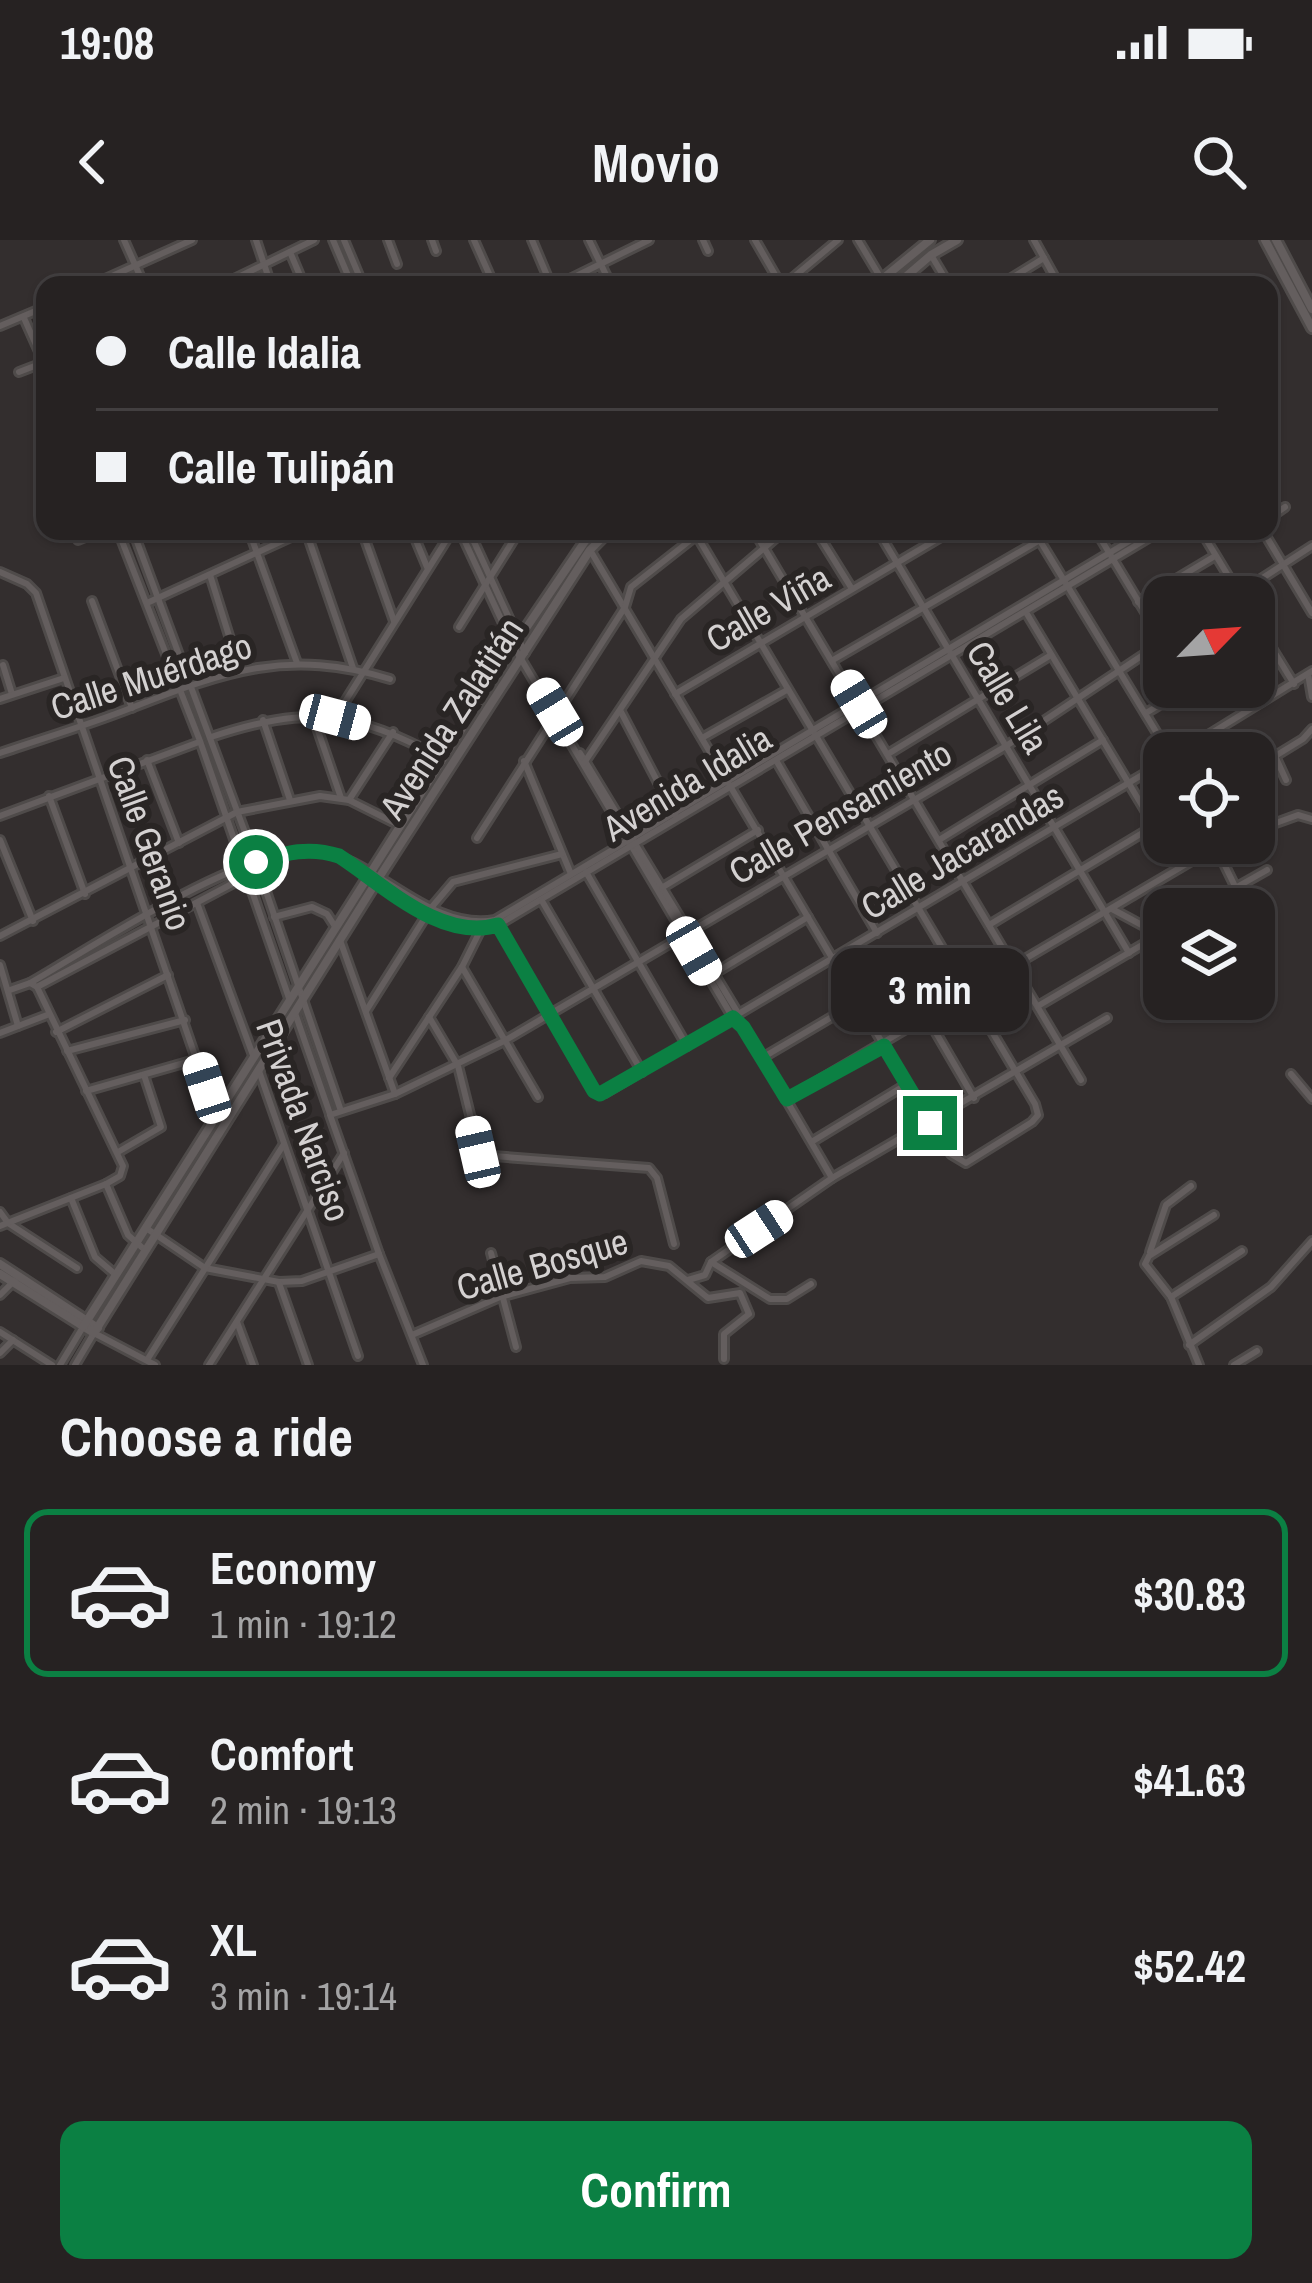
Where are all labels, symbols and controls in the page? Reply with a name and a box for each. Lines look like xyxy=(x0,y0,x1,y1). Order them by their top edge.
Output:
text: 19:08 xyxy=(60,12,154,73)
text: Movio xyxy=(592,126,720,199)
icon: back xyxy=(60,129,126,195)
icon: search xyxy=(1186,129,1252,195)
text: Calle Idalia xyxy=(168,321,361,382)
text: Calle Tulipán xyxy=(168,436,395,497)
street label: Calle Viña xyxy=(697,553,839,663)
north arrow xyxy=(1143,576,1275,708)
map controls xyxy=(1143,576,1275,1020)
street label: Avenida Zalatitán xyxy=(367,608,534,829)
street label: Calle Muérdago xyxy=(44,621,258,731)
street label: Calle Lila xyxy=(956,632,1060,762)
car xyxy=(825,664,893,744)
car xyxy=(521,672,589,752)
car xyxy=(296,690,374,744)
street label: Avenida Idalia xyxy=(593,714,780,853)
street label: Calle Pensamiento xyxy=(720,729,960,895)
button: locate xyxy=(1143,732,1275,864)
street label: Calle Geranio xyxy=(96,749,204,937)
street label: Calle Jacarandas xyxy=(852,772,1072,930)
route start xyxy=(229,835,283,889)
button: layers xyxy=(1143,888,1275,1020)
car xyxy=(660,911,728,991)
callout: 3 min xyxy=(831,949,1029,1033)
text: 3 min xyxy=(888,964,972,1016)
street label: Privada Narciso xyxy=(245,1012,363,1228)
car xyxy=(179,1048,235,1128)
route end xyxy=(903,1096,957,1150)
car xyxy=(452,1113,504,1191)
car xyxy=(719,1194,799,1264)
street label: Calle Bosque xyxy=(451,1217,633,1311)
text: Choose a ride xyxy=(60,1400,353,1473)
text: Economy xyxy=(210,1537,376,1598)
icon: car xyxy=(66,1539,174,1647)
text: $30.83 xyxy=(1133,1563,1246,1624)
text: 1 min · 19:12 xyxy=(210,1598,397,1650)
text: Comfort xyxy=(210,1723,353,1784)
icon: car xyxy=(66,1725,174,1833)
text: $41.63 xyxy=(1133,1749,1246,1810)
text: 2 min · 19:13 xyxy=(210,1784,397,1836)
text: XL xyxy=(210,1909,257,1970)
icon: car xyxy=(66,1911,174,2019)
text: $52.42 xyxy=(1133,1935,1246,1996)
text: 3 min · 19:14 xyxy=(210,1970,397,2022)
button: Confirm xyxy=(60,2121,1252,2259)

